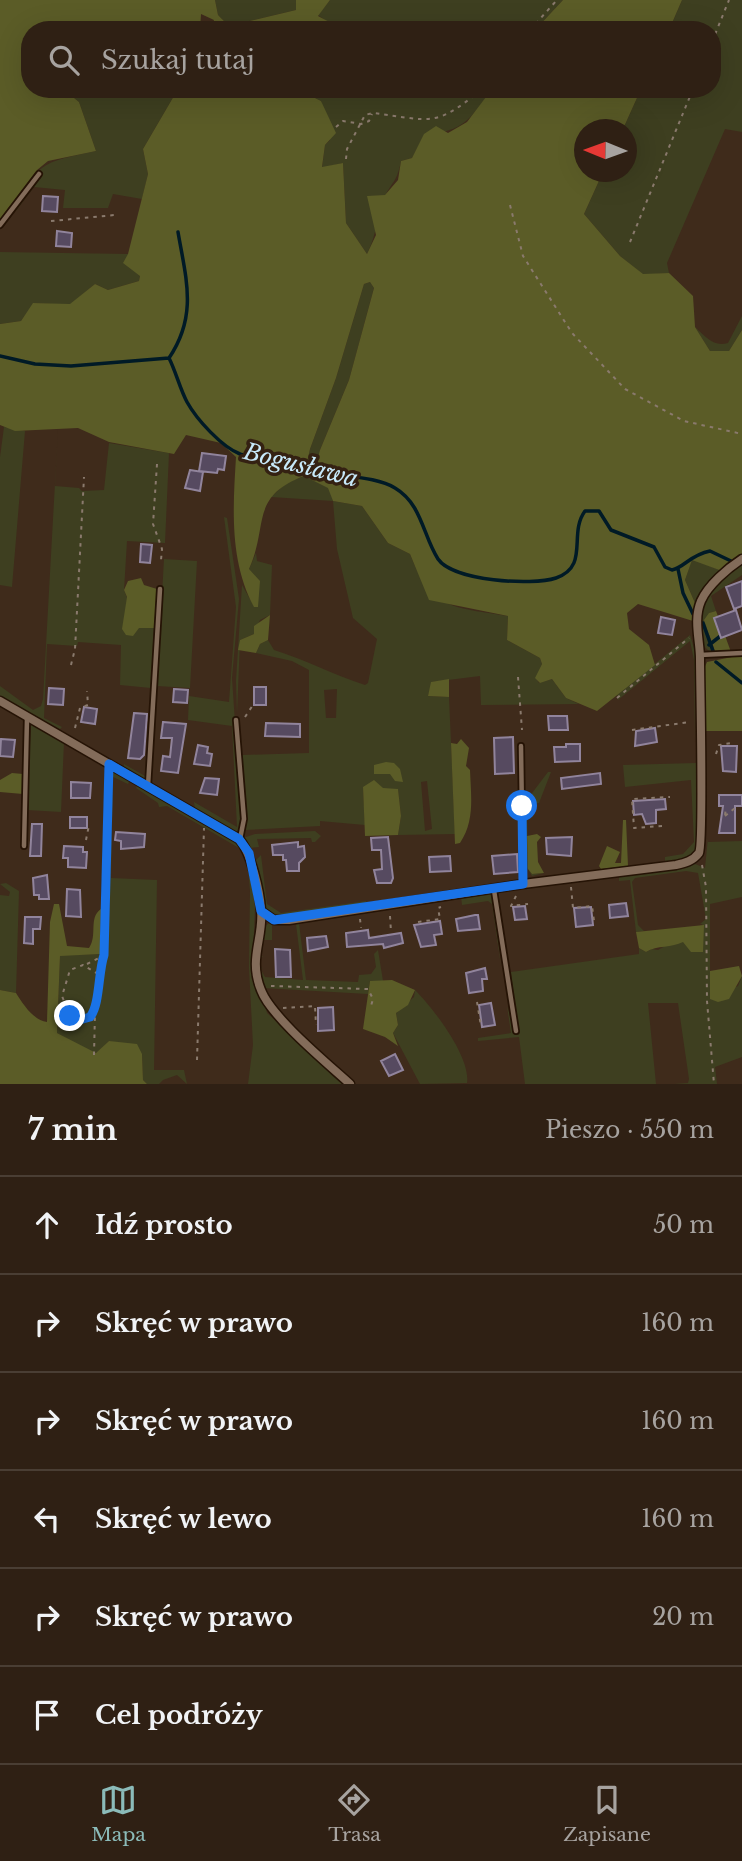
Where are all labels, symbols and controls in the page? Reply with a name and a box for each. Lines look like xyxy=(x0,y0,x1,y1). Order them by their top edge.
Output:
search box xyxy=(21,21,721,98)
icon: search xyxy=(45,41,83,79)
text: Szukaj tutaj xyxy=(101,44,255,76)
north arrow xyxy=(574,119,637,182)
water label: Bogusława xyxy=(240,437,361,493)
route start xyxy=(506,790,537,821)
route end xyxy=(54,1000,85,1031)
text: 7 min xyxy=(28,1111,117,1148)
text: Pieszo · 550 m xyxy=(545,1116,714,1144)
icon: ahead xyxy=(28,1206,66,1244)
text: Idź prosto xyxy=(95,1209,233,1241)
text: 50 m xyxy=(653,1211,714,1239)
icon: right xyxy=(28,1304,66,1342)
text: Skręć w prawo xyxy=(95,1307,293,1339)
text: 160 m xyxy=(641,1309,714,1337)
icon: right xyxy=(28,1402,66,1440)
text: Skręć w prawo xyxy=(95,1405,293,1437)
text: 160 m xyxy=(641,1407,714,1435)
icon: left xyxy=(28,1500,66,1538)
text: Skręć w lewo xyxy=(95,1503,272,1535)
text: 160 m xyxy=(641,1505,714,1533)
icon: right xyxy=(28,1598,66,1636)
text: Skręć w prawo xyxy=(95,1601,293,1633)
text: 20 m xyxy=(652,1603,714,1631)
icon: arrive xyxy=(28,1696,66,1734)
text: Cel podróży xyxy=(95,1699,263,1731)
tab: Mapa xyxy=(91,1781,146,1846)
tab: Trasa xyxy=(328,1781,381,1846)
tab: Zapisane xyxy=(563,1781,651,1846)

